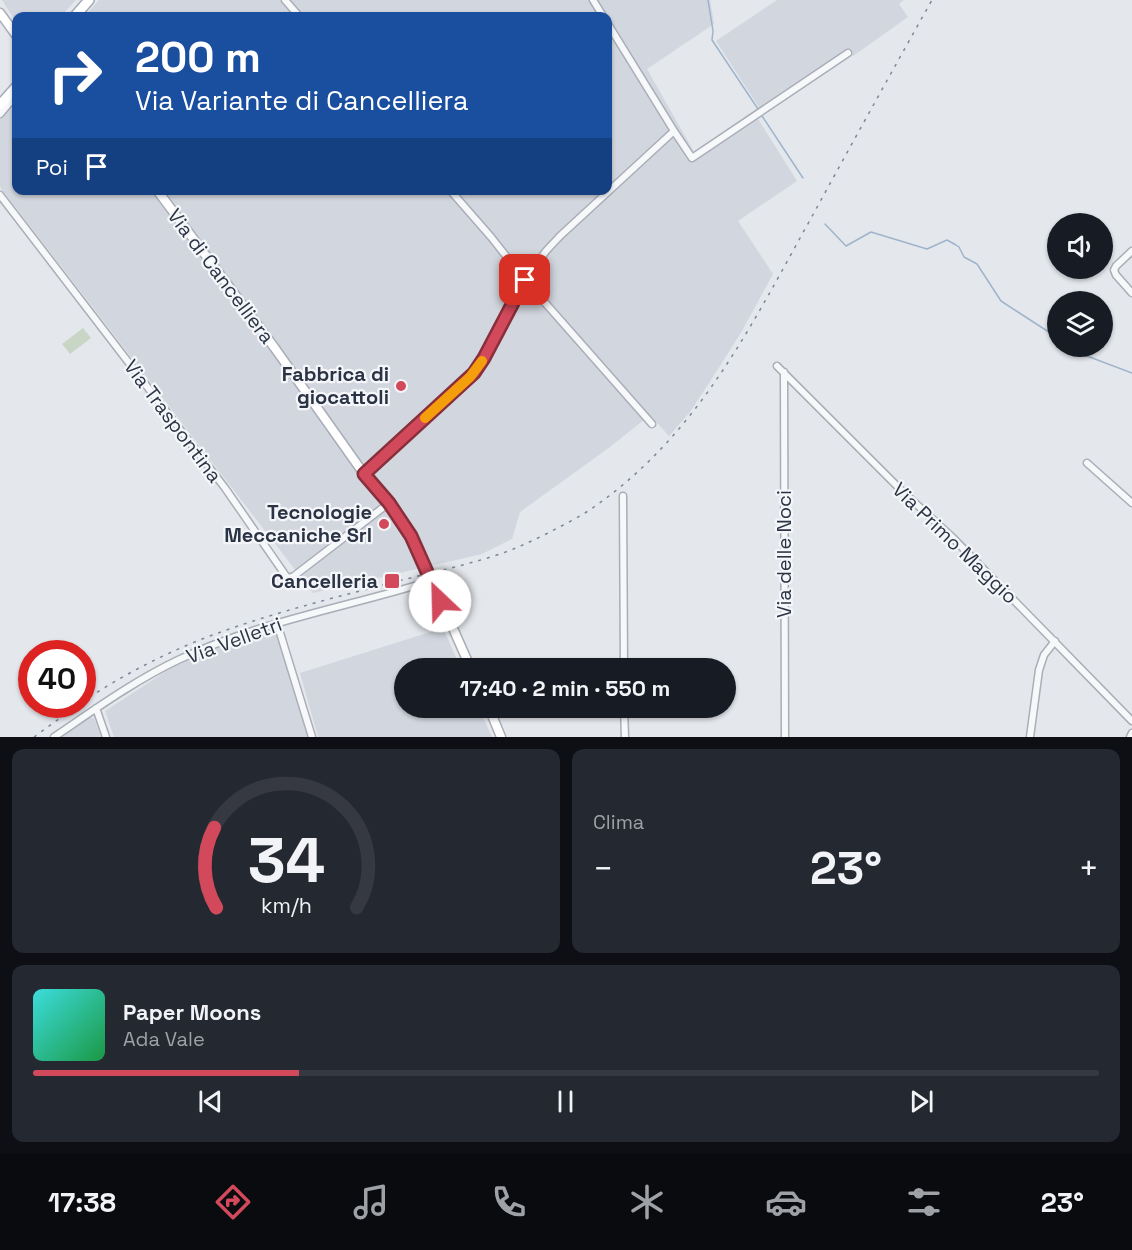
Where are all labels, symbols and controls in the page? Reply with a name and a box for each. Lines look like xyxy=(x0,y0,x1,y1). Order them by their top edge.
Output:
text: 200 m xyxy=(135,31,261,84)
icon: right xyxy=(36,36,114,114)
text: Via Variante di Cancelliera xyxy=(135,83,469,118)
icon: arrive xyxy=(80,150,113,183)
text: Poi xyxy=(36,153,68,181)
street label: Via di Cancelliera xyxy=(162,203,280,349)
map controls xyxy=(1047,213,1113,357)
button: sound xyxy=(1047,213,1113,279)
pin xyxy=(499,254,550,305)
icon: arrive xyxy=(508,263,541,296)
button: layers xyxy=(1047,291,1113,357)
street label: Via Traspontina xyxy=(118,354,228,488)
place label: Fabbrica di giocattoli xyxy=(282,361,389,410)
marker: Fabbrica di giocattoli xyxy=(394,379,408,393)
street label: Via Primo Maggio xyxy=(887,476,1023,610)
street label: Via delle Noci xyxy=(771,490,797,618)
place label: Tecnologie Meccaniche Srl xyxy=(224,499,372,548)
marker: Tecnologie Meccaniche Srl xyxy=(377,517,391,531)
place label: Cancelleria xyxy=(271,568,378,594)
position arrow xyxy=(408,569,472,633)
marker: Cancelleria xyxy=(383,572,401,590)
street label: Via Velletri xyxy=(183,611,285,669)
speed limit sign: 40 xyxy=(18,640,96,718)
text: 17:40 · 2 min · 550 m xyxy=(460,674,670,702)
text: Clima xyxy=(593,809,644,835)
text: 34 xyxy=(247,821,325,900)
text: 23° xyxy=(810,840,882,897)
text: − xyxy=(593,848,613,890)
text: + xyxy=(1079,848,1099,890)
text: km/h xyxy=(260,892,312,919)
text: Paper Moons xyxy=(123,998,261,1026)
text: Ada Vale xyxy=(123,1026,205,1052)
icon: previous xyxy=(194,1085,227,1118)
icon: pause xyxy=(549,1085,582,1118)
icon: next xyxy=(905,1085,938,1118)
icon: directions xyxy=(212,1181,254,1223)
icon: music xyxy=(350,1181,392,1223)
icon: phone xyxy=(488,1181,530,1223)
icon: climate xyxy=(626,1181,668,1223)
icon: car xyxy=(765,1181,807,1223)
icon: filters xyxy=(903,1181,945,1223)
text: 17:38 xyxy=(48,1185,116,1220)
text: 23° xyxy=(1041,1185,1084,1220)

